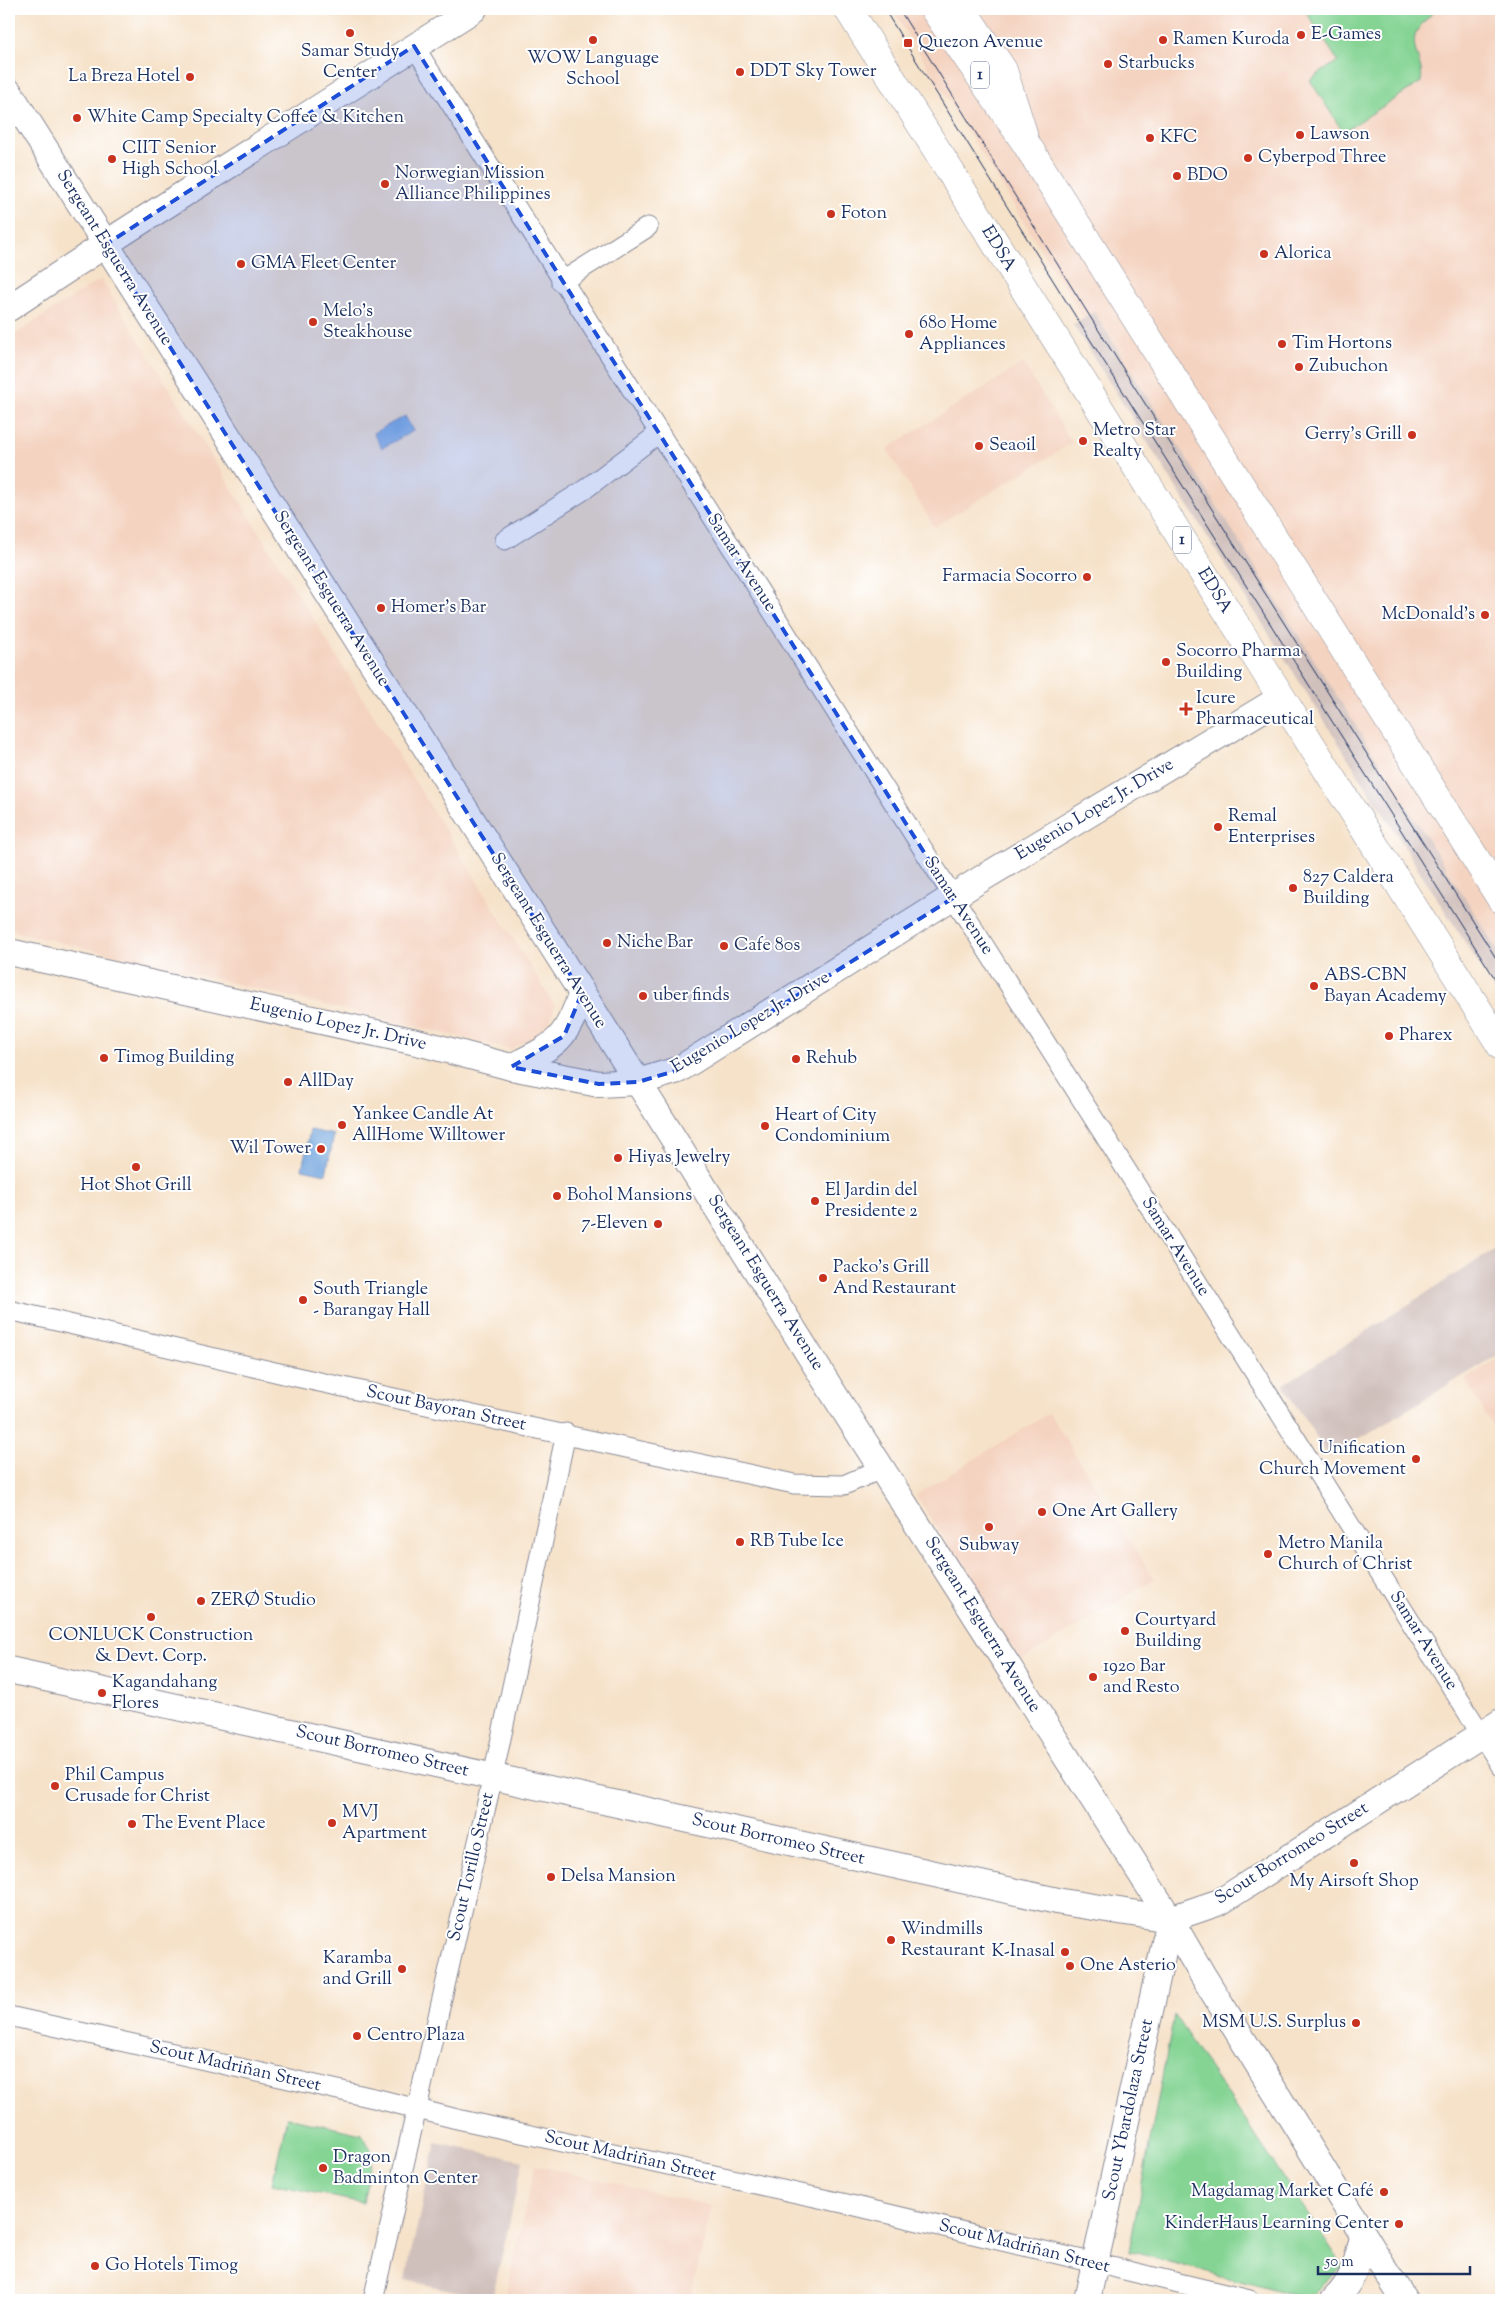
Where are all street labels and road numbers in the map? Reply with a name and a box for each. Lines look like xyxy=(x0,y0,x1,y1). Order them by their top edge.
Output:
road number: 1 xyxy=(971,62,989,88)
street label: Sergeant Esguerra Avenue xyxy=(49,165,179,351)
street label: EDSA xyxy=(974,221,1022,277)
street label: Sergeant Esguerra Avenue xyxy=(266,506,396,692)
street label: Samar Avenue xyxy=(699,509,783,617)
road number: 1 xyxy=(1173,526,1191,554)
street label: EDSA xyxy=(1190,563,1238,619)
street label: Eugenio Lopez Jr. Drive xyxy=(1011,752,1179,868)
street label: Sergeant Esguerra Avenue xyxy=(483,848,613,1034)
street label: Samar Avenue xyxy=(916,852,1000,960)
street label: Eugenio Lopez Jr. Drive xyxy=(667,965,835,1081)
street label: Eugenio Lopez Jr. Drive xyxy=(247,992,429,1058)
street label: Sergeant Esguerra Avenue xyxy=(700,1190,830,1376)
street label: Samar Avenue xyxy=(1134,1192,1216,1302)
street label: Scout Bayoran Street xyxy=(364,1379,528,1439)
street label: Sergeant Esguerra Avenue xyxy=(917,1532,1047,1718)
street label: Samar Avenue xyxy=(1382,1586,1464,1696)
street label: Scout Borromeo Street xyxy=(293,1719,471,1785)
street label: Scout Torillo Street xyxy=(442,1790,502,1944)
street label: Scout Borromeo Street xyxy=(1210,1796,1374,1912)
street label: Scout Borromeo Street xyxy=(689,1807,867,1873)
street label: Scout Ybardolaza Street xyxy=(1097,2017,1161,2203)
street label: Scout Madriñan Street xyxy=(147,2035,323,2099)
street label: Scout Madriñan Street xyxy=(542,2125,718,2189)
street label: Scout Madriñan Street xyxy=(936,2213,1112,2281)

